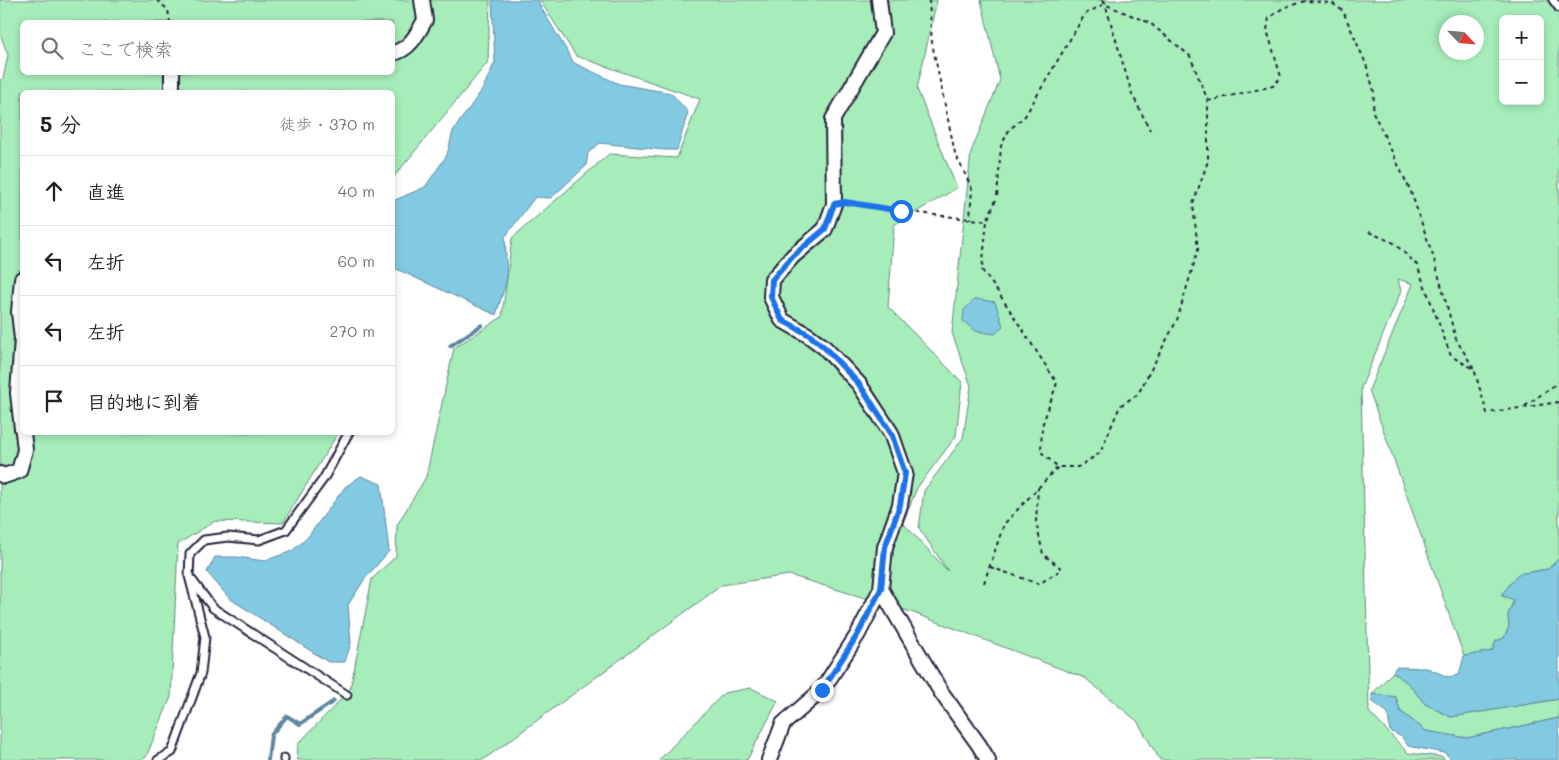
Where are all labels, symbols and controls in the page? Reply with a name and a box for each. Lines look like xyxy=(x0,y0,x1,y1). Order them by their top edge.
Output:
north arrow xyxy=(1439,15,1484,60)
map controls xyxy=(1499,15,1544,105)
button: + xyxy=(1499,15,1544,60)
search box xyxy=(20,20,395,75)
icon: search xyxy=(38,34,66,62)
text: ここで検索 xyxy=(78,36,173,61)
button: − xyxy=(1499,60,1544,105)
text: 5 分 xyxy=(40,110,81,137)
text: 徒歩 · 370 m xyxy=(280,113,375,134)
icon: ahead xyxy=(40,177,68,205)
text: 直進 xyxy=(87,179,125,204)
text: 40 m xyxy=(338,180,375,201)
route start xyxy=(890,200,913,223)
icon: left xyxy=(40,247,68,275)
text: 左折 xyxy=(87,249,125,274)
text: 60 m xyxy=(338,250,375,271)
icon: left xyxy=(40,317,68,345)
text: 左折 xyxy=(87,319,125,344)
text: 270 m xyxy=(329,320,375,341)
icon: arrive xyxy=(40,387,68,415)
text: 目的地に到着 xyxy=(87,389,201,414)
route end xyxy=(811,679,834,702)

